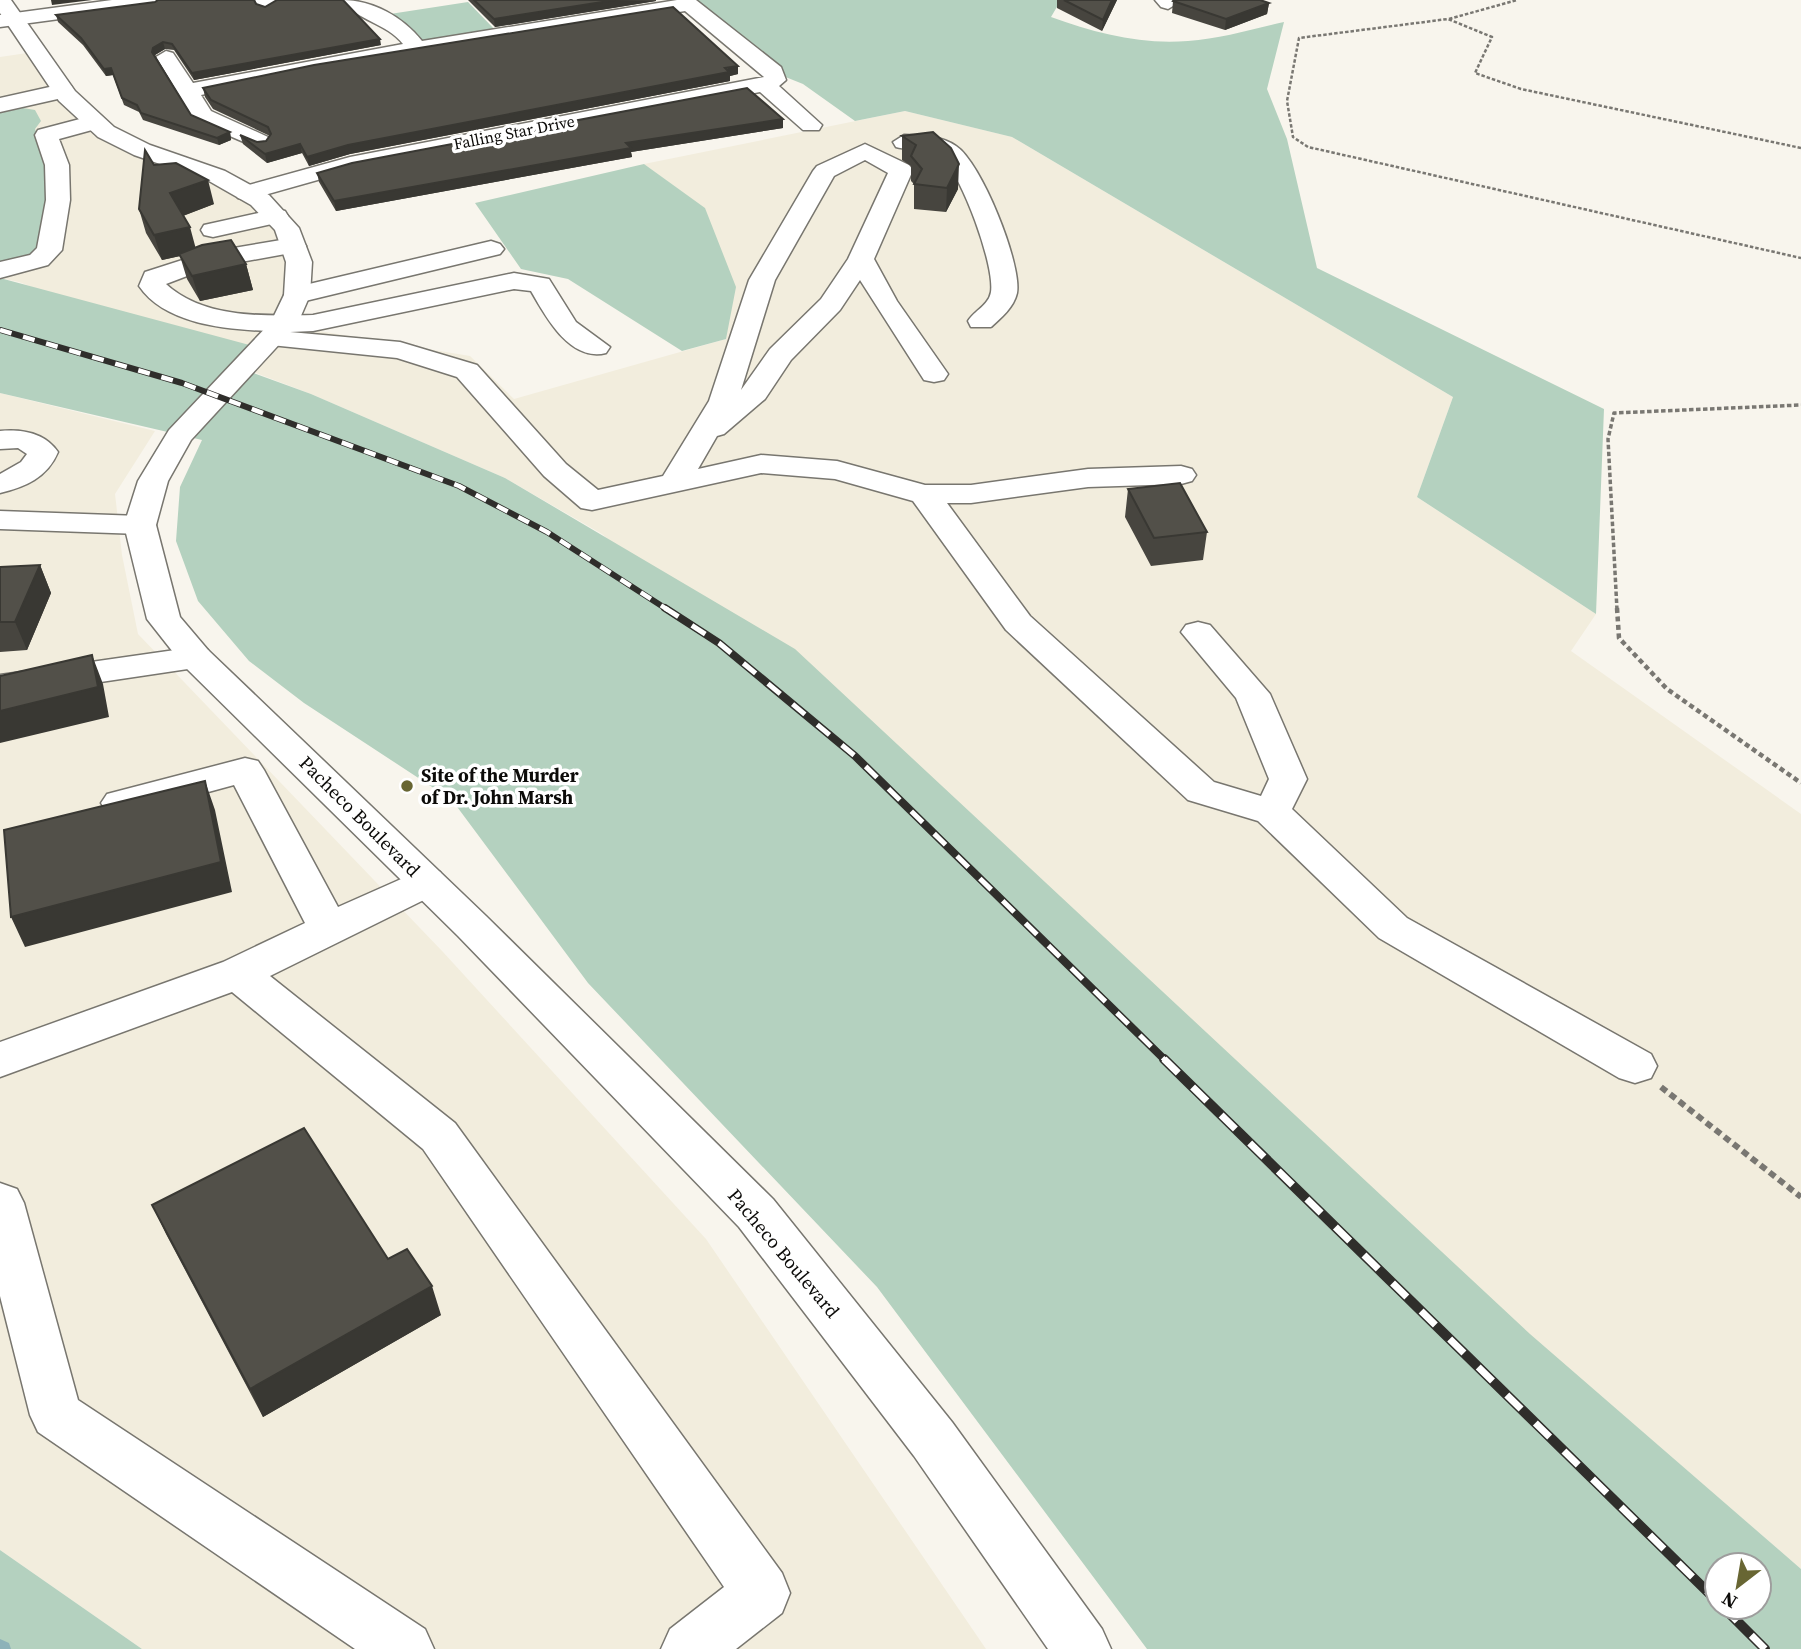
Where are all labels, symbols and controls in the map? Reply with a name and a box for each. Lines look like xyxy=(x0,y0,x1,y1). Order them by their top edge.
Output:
street label: Falling Star Drive xyxy=(451,109,577,155)
street label: Pacheco Boulevard xyxy=(294,750,426,882)
place label: Site of the Murder of Dr. John Marsh xyxy=(421,762,579,810)
marker: Site of the Murder of Dr. John Marsh xyxy=(399,778,415,794)
street label: Pacheco Boulevard xyxy=(722,1183,846,1323)
north arrow xyxy=(1703,1551,1773,1621)
text: N xyxy=(1716,1586,1742,1615)

